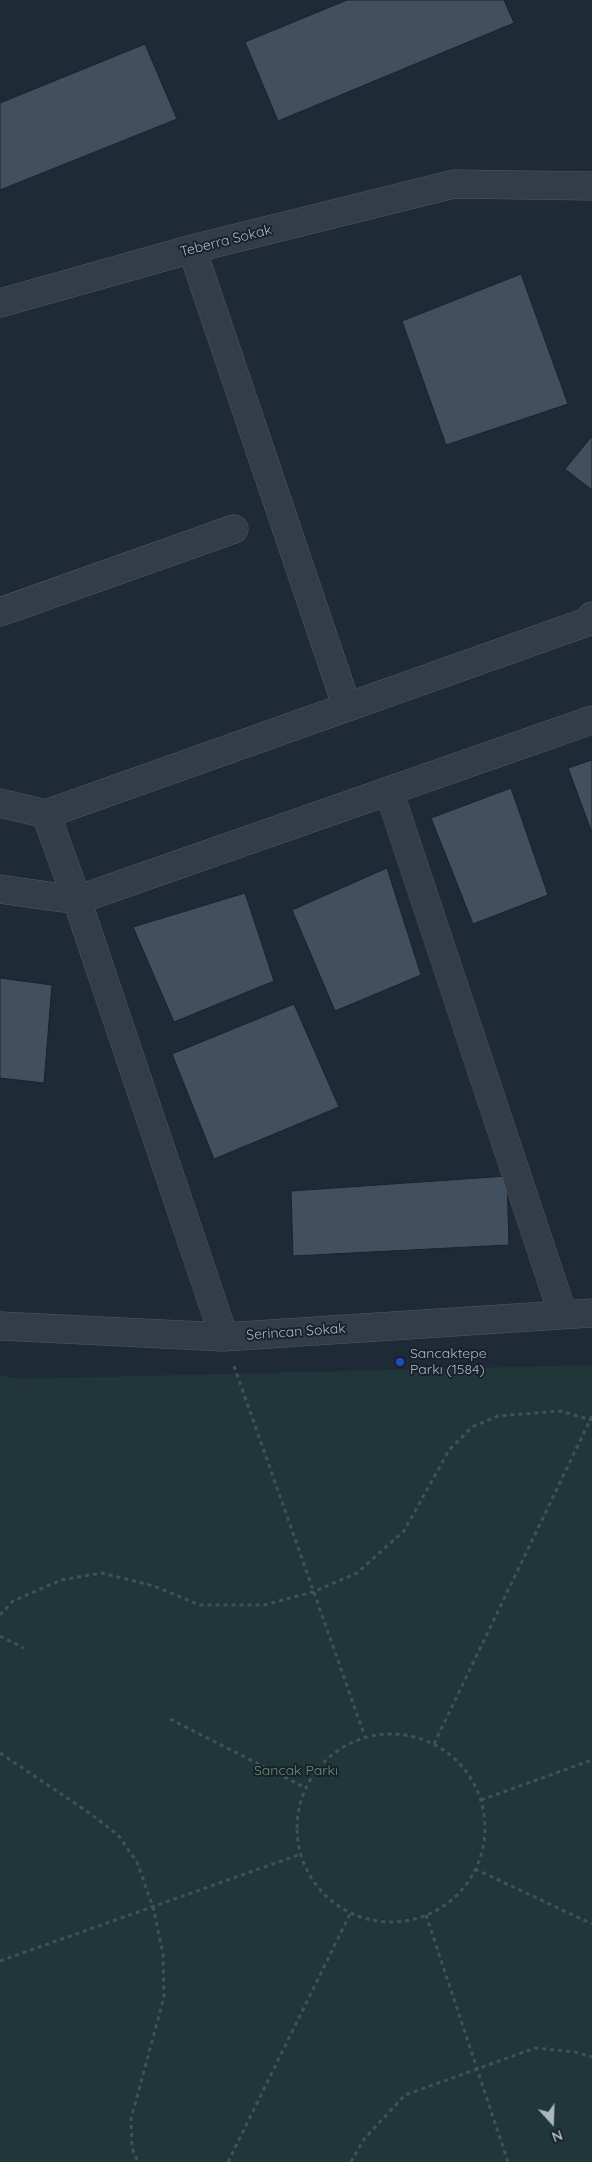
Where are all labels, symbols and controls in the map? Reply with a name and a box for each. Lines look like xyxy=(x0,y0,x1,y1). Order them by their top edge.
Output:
street label: Teberra Sokak xyxy=(178,222,274,260)
street label: Serincan Sokak xyxy=(246,1320,346,1344)
place label: Sancaktepe Parkı (1584) xyxy=(410,1346,487,1378)
marker: Sancaktepe Parkı (1584) xyxy=(394,1356,406,1368)
park label: Sancak Parkı xyxy=(254,1763,338,1779)
north arrow xyxy=(527,2097,577,2147)
text: N xyxy=(549,2126,565,2146)

